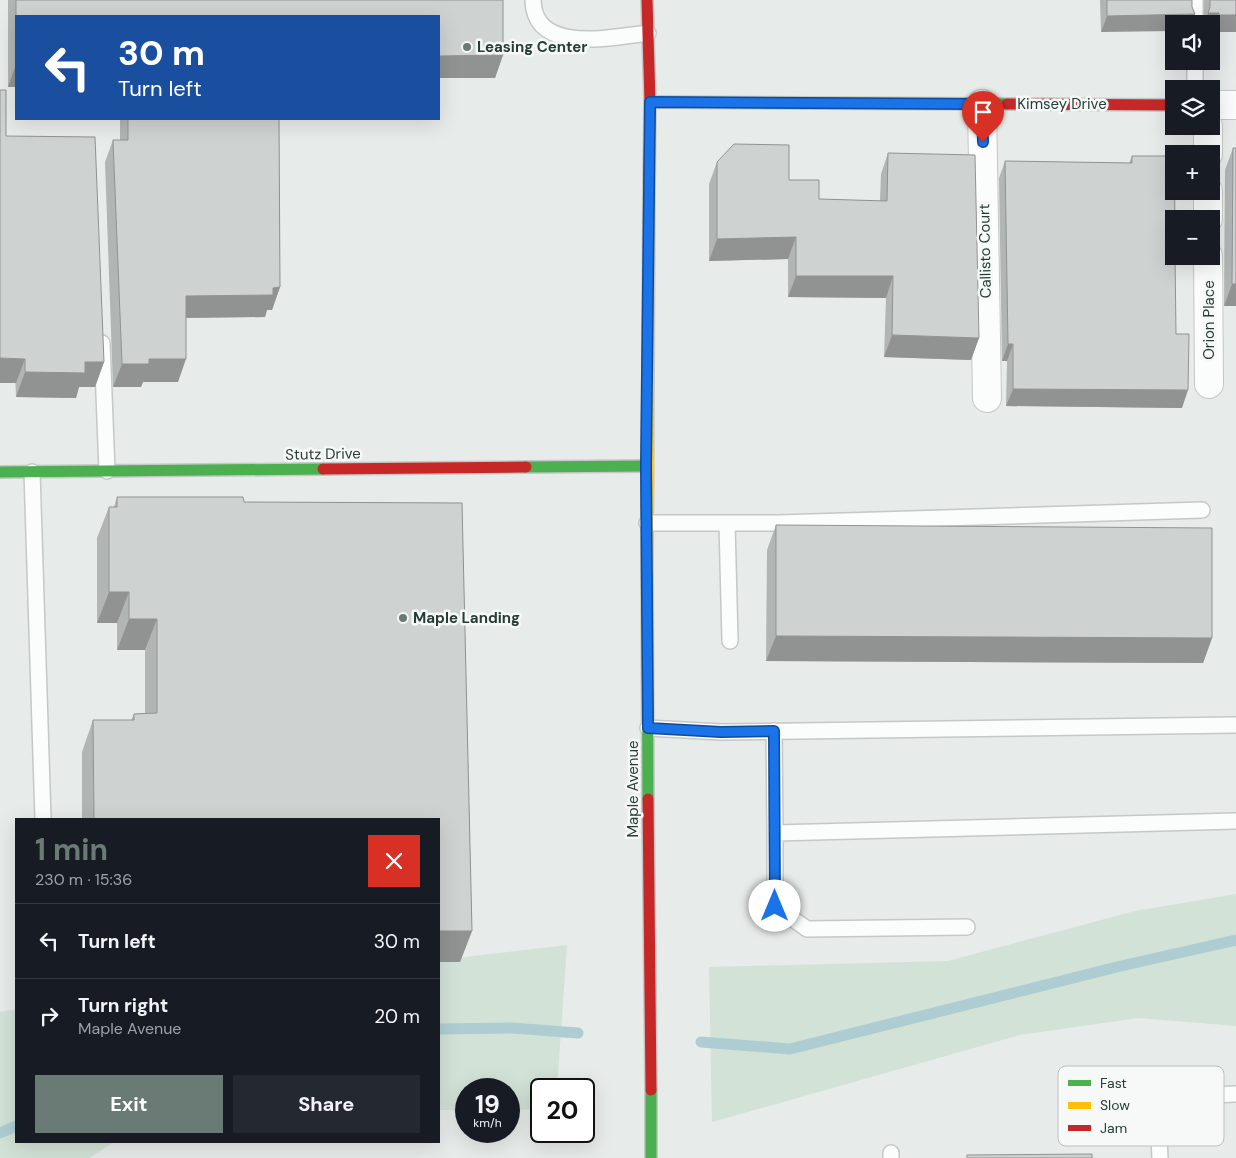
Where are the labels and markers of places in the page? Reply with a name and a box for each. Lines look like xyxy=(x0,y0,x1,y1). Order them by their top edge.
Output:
place label: Leasing Center xyxy=(477,37,587,57)
marker: Leasing Center xyxy=(461,41,473,53)
pin xyxy=(962,91,1004,142)
place label: Maple Landing xyxy=(413,608,520,628)
marker: Maple Landing xyxy=(397,612,409,624)

